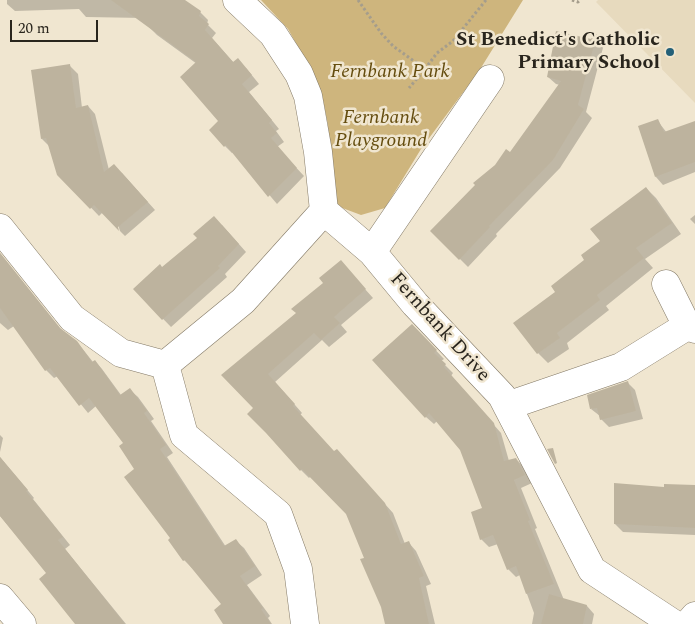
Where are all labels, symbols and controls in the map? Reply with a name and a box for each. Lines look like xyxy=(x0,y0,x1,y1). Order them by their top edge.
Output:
scale bar xyxy=(12,10,100,42)
text: 20 m xyxy=(18,17,50,40)
place label: St Benedict's Catholic Primary School xyxy=(456,29,660,76)
marker: St Benedict's Catholic Primary School xyxy=(664,46,676,58)
park label: Fernbank Park xyxy=(330,61,450,85)
park label: Fernbank Playground xyxy=(335,107,427,154)
street label: Fernbank Drive xyxy=(384,268,494,388)

